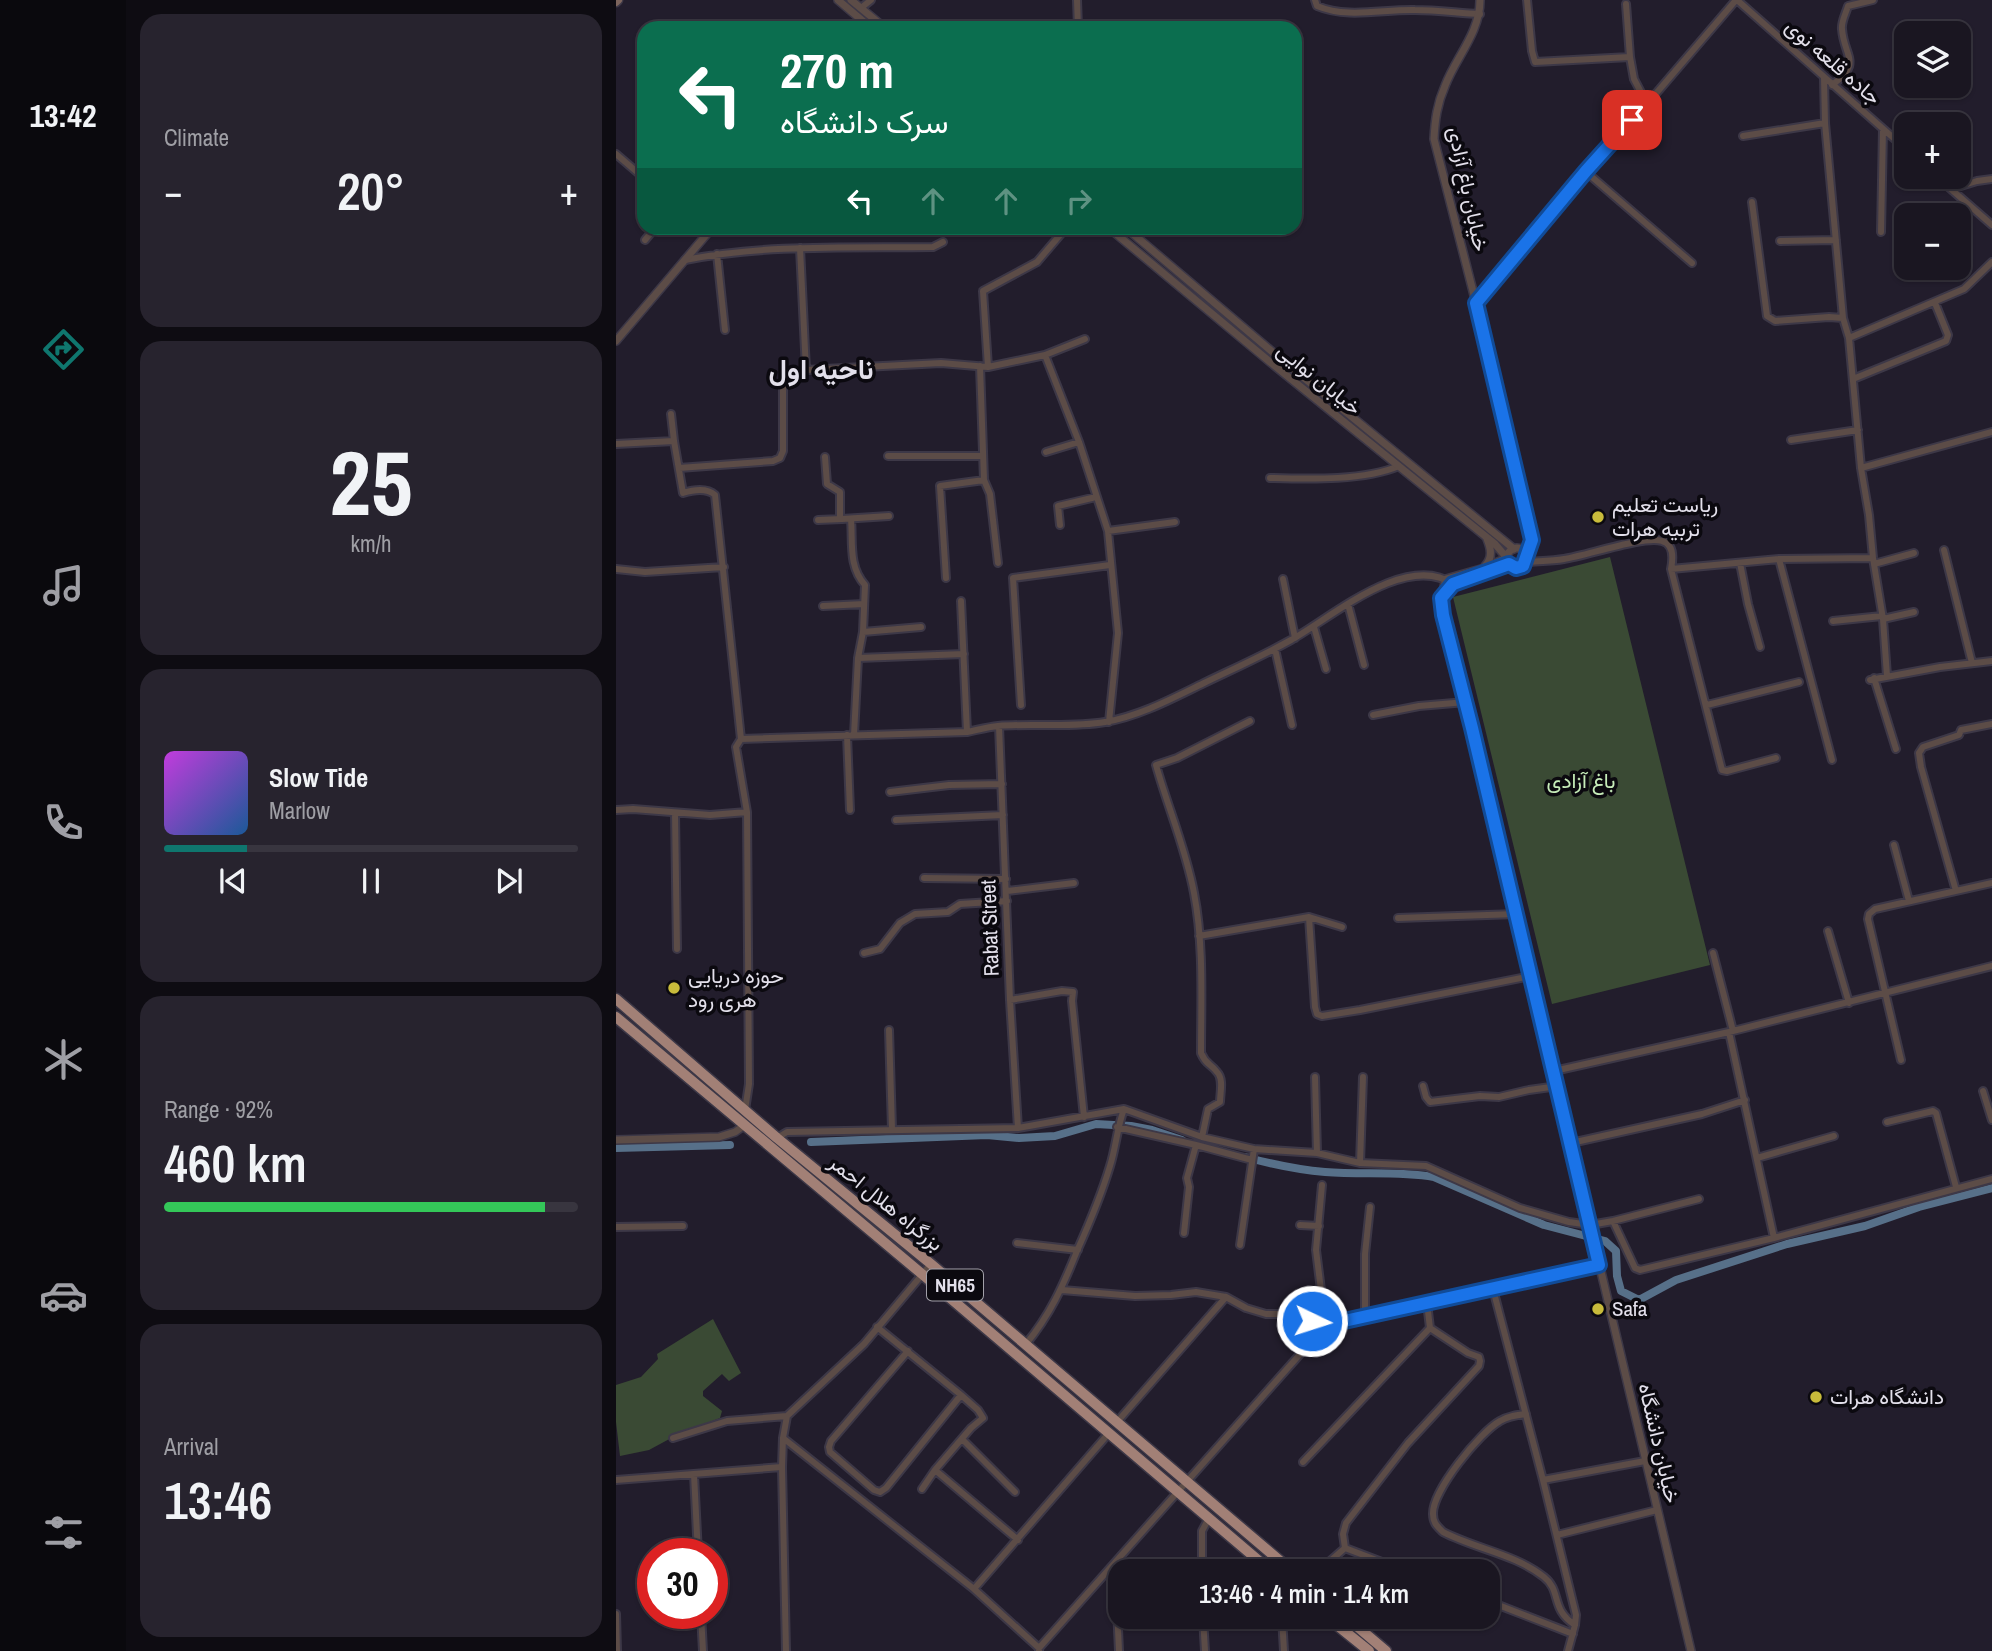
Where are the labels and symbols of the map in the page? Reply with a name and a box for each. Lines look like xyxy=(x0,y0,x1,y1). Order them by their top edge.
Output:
street label: جاده قلعه نوی xyxy=(1779,12,1887,111)
pin xyxy=(1602,90,1662,150)
street label: خیابان باغ آزادی xyxy=(1441,124,1496,254)
street label: خیابان نوایی xyxy=(1271,336,1368,422)
district label: ناحیه اول xyxy=(768,350,874,388)
place label: ریاست تعلیم تربیه هرات xyxy=(1612,490,1718,543)
marker: ریاست تعلیم تربیه هرات xyxy=(1590,509,1606,525)
park label: باغ آزادی xyxy=(1547,766,1615,795)
street label: Rabat Street xyxy=(973,879,1006,977)
place label: حوزه دریایی هری رود xyxy=(688,961,784,1014)
marker: حوزه دریایی هری رود xyxy=(666,980,682,996)
street label: بزرگراه هلال احمر xyxy=(822,1147,950,1258)
road number: NH65 xyxy=(927,1270,983,1301)
position arrow xyxy=(1275,1284,1349,1358)
place label: Safa xyxy=(1612,1294,1648,1323)
marker: Safa xyxy=(1590,1301,1606,1317)
street label: خیابان دانشگاه xyxy=(1632,1380,1687,1506)
place label: دانشگاه هرات xyxy=(1830,1382,1944,1411)
marker: دانشگاه هرات xyxy=(1808,1389,1824,1405)
speed limit sign: 30 xyxy=(637,1538,728,1629)

